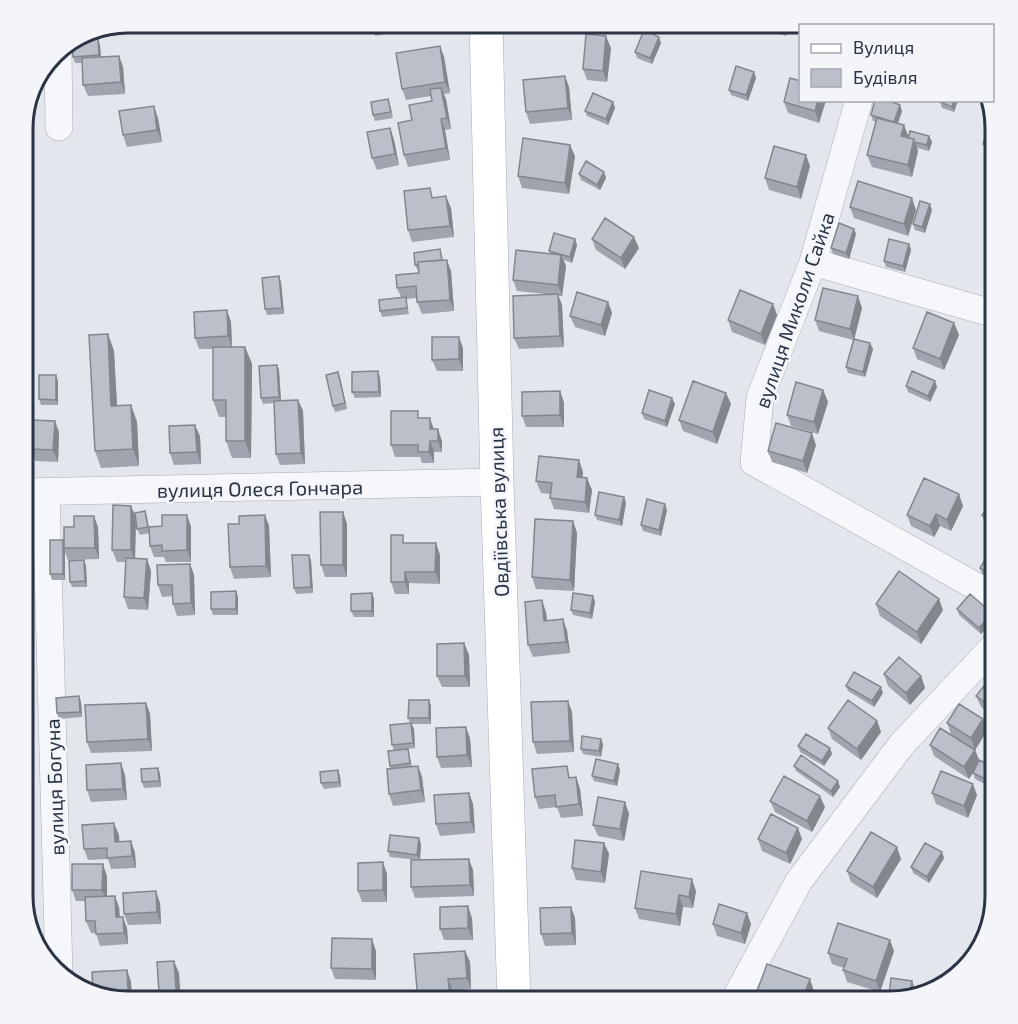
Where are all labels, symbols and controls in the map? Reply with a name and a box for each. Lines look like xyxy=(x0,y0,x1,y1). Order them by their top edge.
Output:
legend xyxy=(799,24,994,102)
text: Вулиця xyxy=(853,36,914,58)
text: Будівля xyxy=(853,66,917,88)
street label: вулиця Миколи Сайка xyxy=(749,209,840,411)
street label: Овдіївська вулиця xyxy=(483,426,514,597)
street label: вулиця Олеся Гончара xyxy=(157,474,363,503)
street label: вулиця Богуна xyxy=(40,718,69,856)

